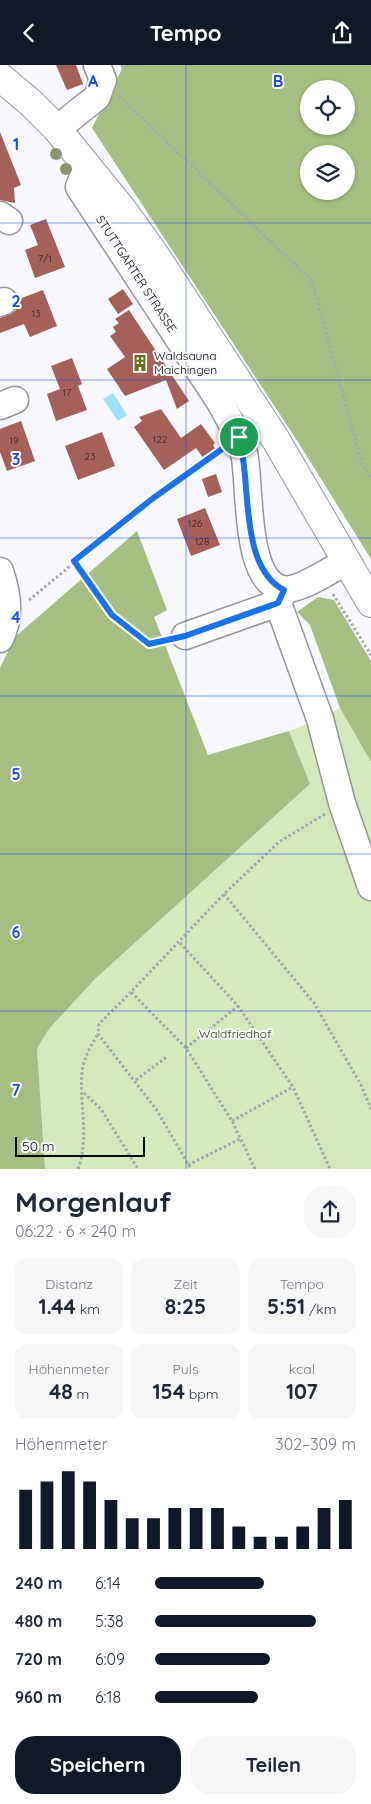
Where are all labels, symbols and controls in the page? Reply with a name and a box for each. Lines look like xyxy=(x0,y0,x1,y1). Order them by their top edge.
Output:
icon: back xyxy=(15,19,43,47)
text: Tempo xyxy=(150,19,221,47)
icon: share xyxy=(328,19,356,47)
text: A xyxy=(88,71,99,91)
text: B xyxy=(273,71,283,91)
map controls xyxy=(300,80,355,200)
button: locate xyxy=(300,80,355,135)
text: 1 xyxy=(13,134,19,154)
button: layers xyxy=(300,145,355,200)
street label: STUTTGARTER STRASSE xyxy=(93,212,180,335)
house number: 7/1 xyxy=(38,252,52,265)
text: 2 xyxy=(11,291,21,311)
house number: 13 xyxy=(32,307,40,320)
place label: Waldsauna Maichingen xyxy=(154,348,217,377)
building icon: Waldsauna Maichingen xyxy=(130,353,150,373)
house number: 17 xyxy=(63,386,71,399)
pin xyxy=(218,416,260,458)
icon: arrive xyxy=(225,423,253,451)
house number: 122 xyxy=(153,433,168,446)
house number: 19 xyxy=(9,434,19,447)
text: 3 xyxy=(12,449,20,469)
house number: 23 xyxy=(85,450,95,463)
house number: 126 xyxy=(188,517,203,530)
house number: 128 xyxy=(195,535,209,548)
text: 4 xyxy=(11,607,21,627)
text: 5 xyxy=(11,764,21,784)
text: 6 xyxy=(12,922,21,942)
park label: Waldfriedhof xyxy=(199,1026,272,1041)
text: 7 xyxy=(12,1080,21,1100)
scale bar xyxy=(15,1134,145,1157)
text: 50 m xyxy=(22,1137,55,1155)
text: Morgenlauf xyxy=(15,1184,171,1219)
button: share xyxy=(304,1186,356,1238)
text: 06:22 · 6 × 240 m xyxy=(15,1221,136,1241)
text: Distanz xyxy=(45,1275,93,1293)
text: Zeit xyxy=(173,1275,198,1293)
text: Tempo xyxy=(280,1275,324,1293)
text: 1.44 xyxy=(38,1293,76,1319)
text: 8:25 xyxy=(165,1293,206,1319)
text: 5:51 xyxy=(267,1293,305,1319)
text: km xyxy=(76,1300,100,1318)
text: /km xyxy=(305,1300,337,1318)
text: Höhenmeter xyxy=(29,1360,110,1378)
text: Puls xyxy=(172,1360,199,1378)
text: kcal xyxy=(289,1360,315,1378)
text: 48 xyxy=(49,1378,73,1404)
text: 154 xyxy=(152,1378,185,1404)
text: 107 xyxy=(286,1378,318,1404)
text: m xyxy=(73,1385,89,1403)
text: bpm xyxy=(185,1385,219,1403)
text: Höhenmeter xyxy=(15,1434,108,1454)
text: 302–309 m xyxy=(275,1434,356,1454)
text: 240 m xyxy=(15,1573,63,1593)
text: 6:14 xyxy=(95,1573,121,1593)
text: 480 m xyxy=(15,1611,62,1631)
text: 5:38 xyxy=(95,1611,124,1631)
text: 720 m xyxy=(15,1649,62,1669)
text: 6:09 xyxy=(95,1649,125,1669)
text: 960 m xyxy=(15,1687,62,1707)
text: 6:18 xyxy=(95,1687,121,1707)
button: Speichern xyxy=(15,1736,181,1794)
button: Teilen xyxy=(191,1736,356,1794)

